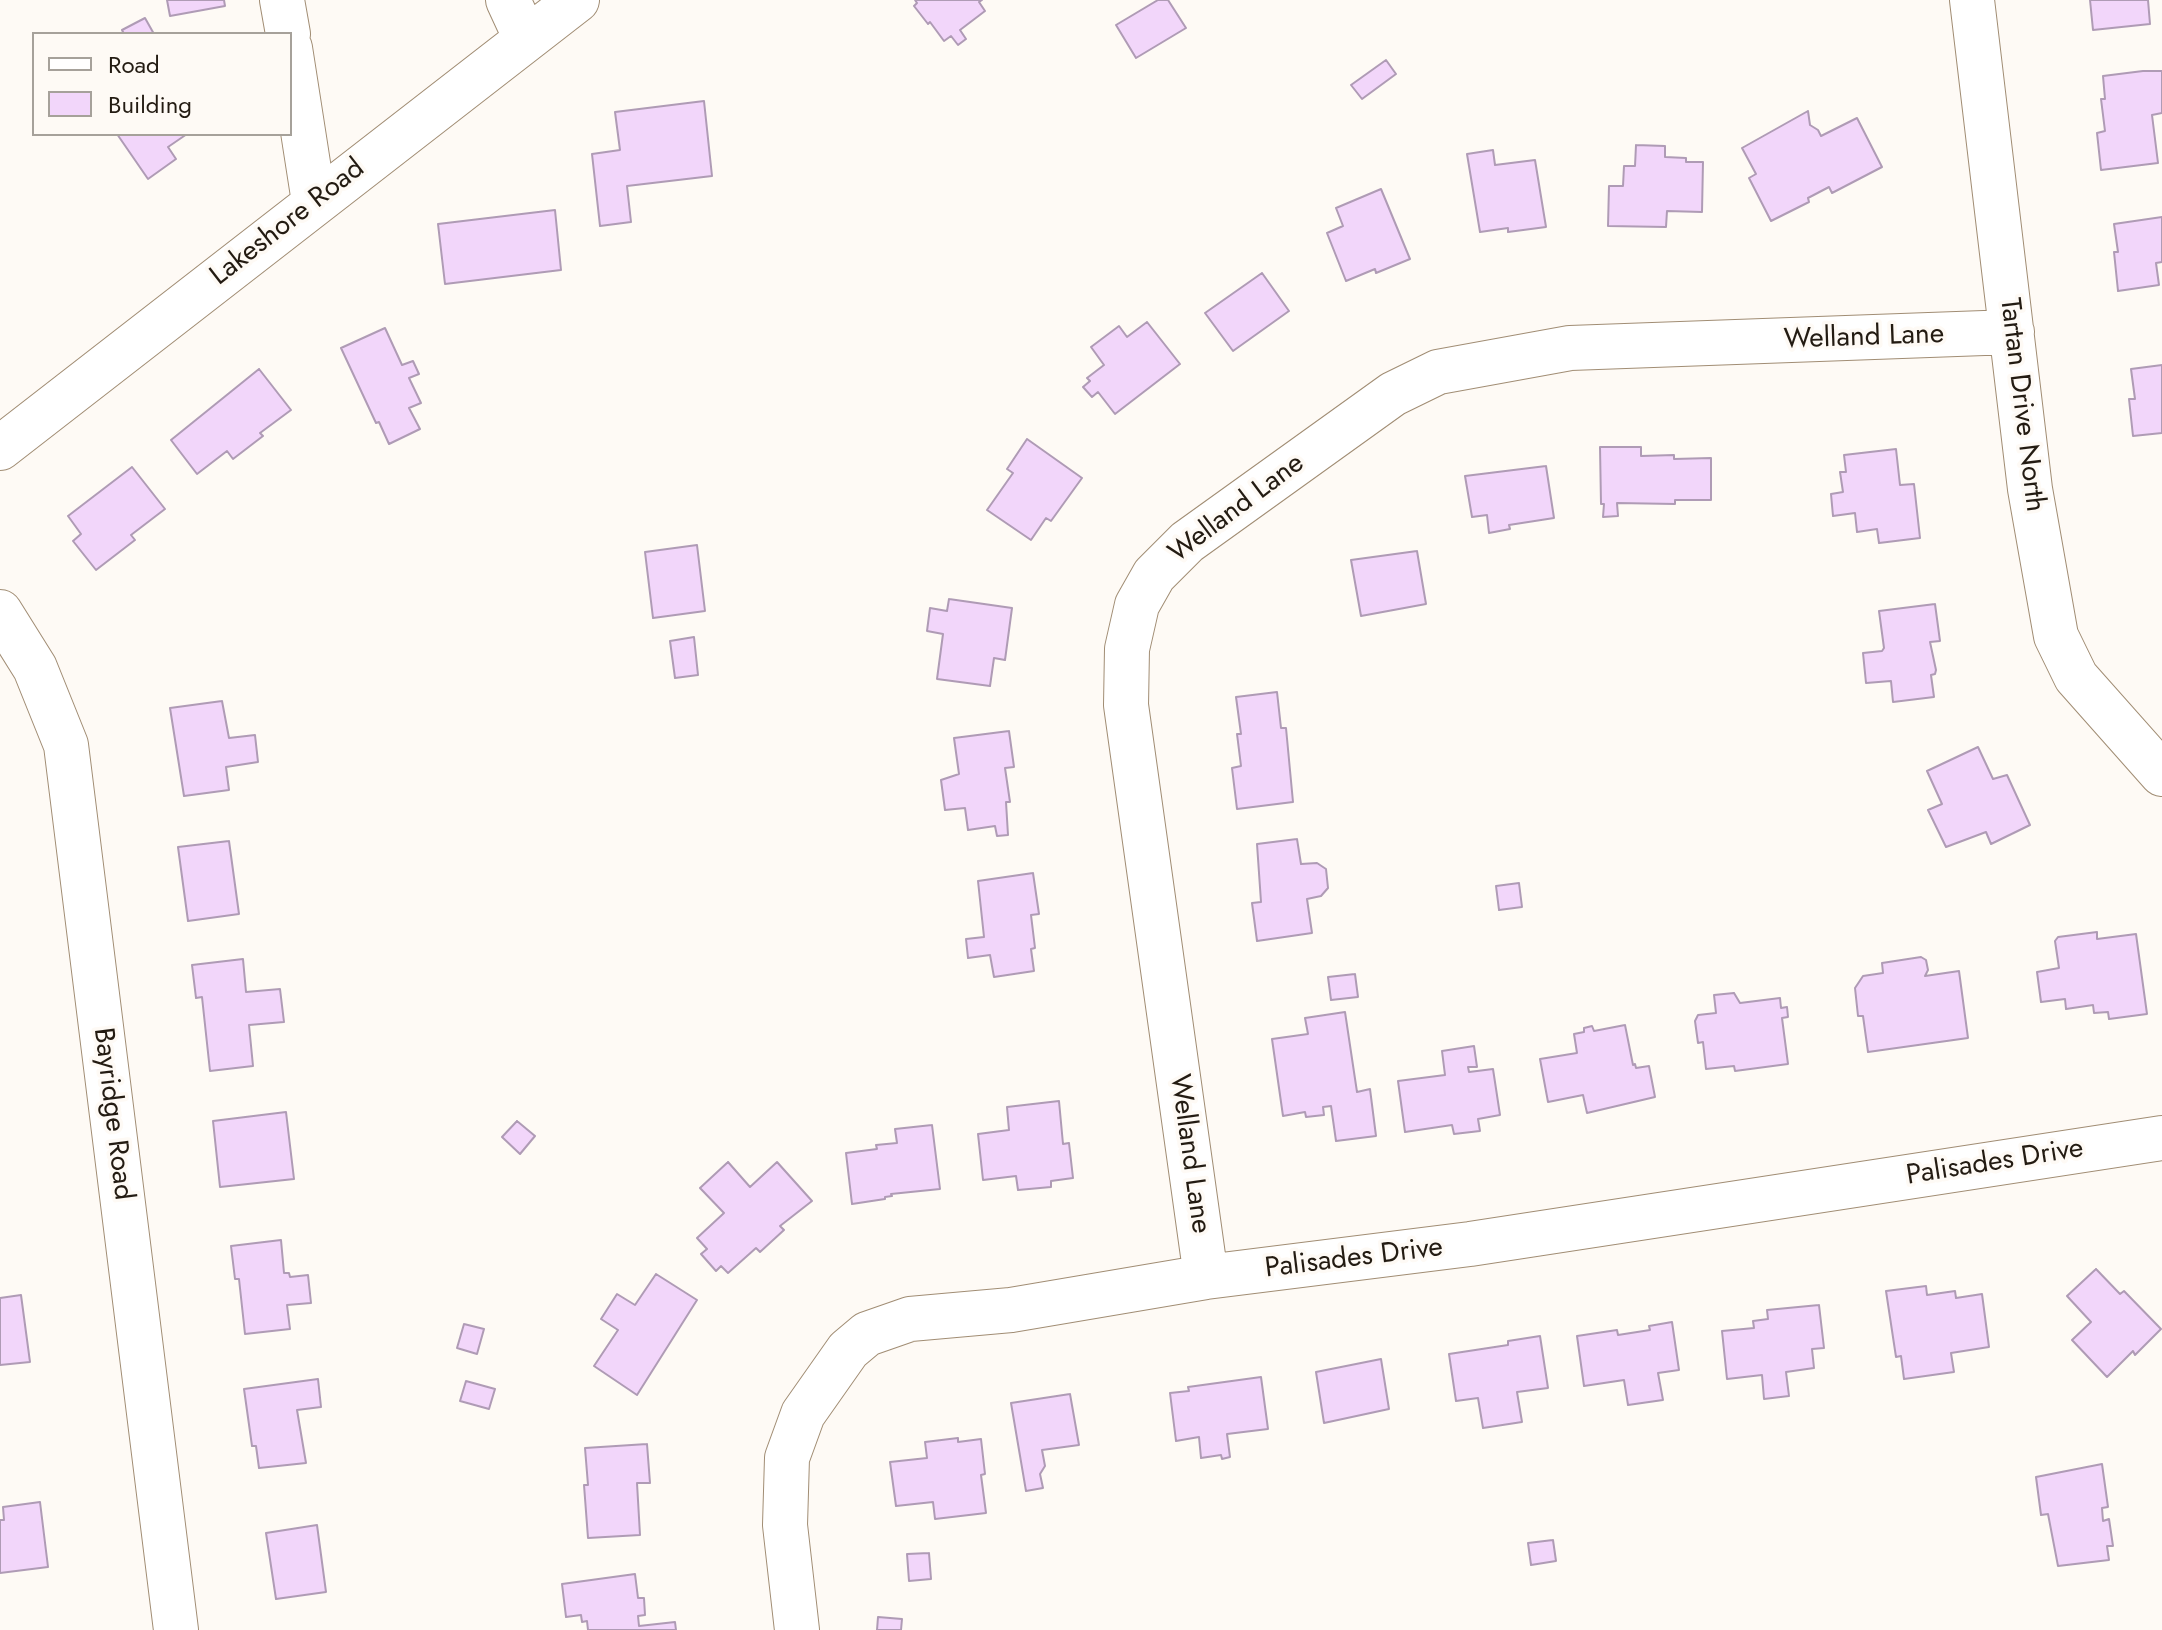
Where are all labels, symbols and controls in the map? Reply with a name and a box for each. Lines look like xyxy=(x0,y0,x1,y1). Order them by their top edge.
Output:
legend xyxy=(32,32,292,136)
text: Road xyxy=(108,47,160,82)
text: Building xyxy=(108,87,192,122)
street label: Lakeshore Road xyxy=(204,152,372,294)
street label: Tartan Drive North xyxy=(1991,296,2051,514)
street label: Welland Lane xyxy=(1783,318,1945,358)
street label: Welland Lane xyxy=(1163,447,1311,571)
street label: Bayridge Road xyxy=(85,1026,139,1202)
street label: Welland Lane xyxy=(1161,1072,1217,1236)
street label: Palisades Drive xyxy=(1904,1132,2086,1194)
street label: Palisades Drive xyxy=(1263,1231,1445,1287)

